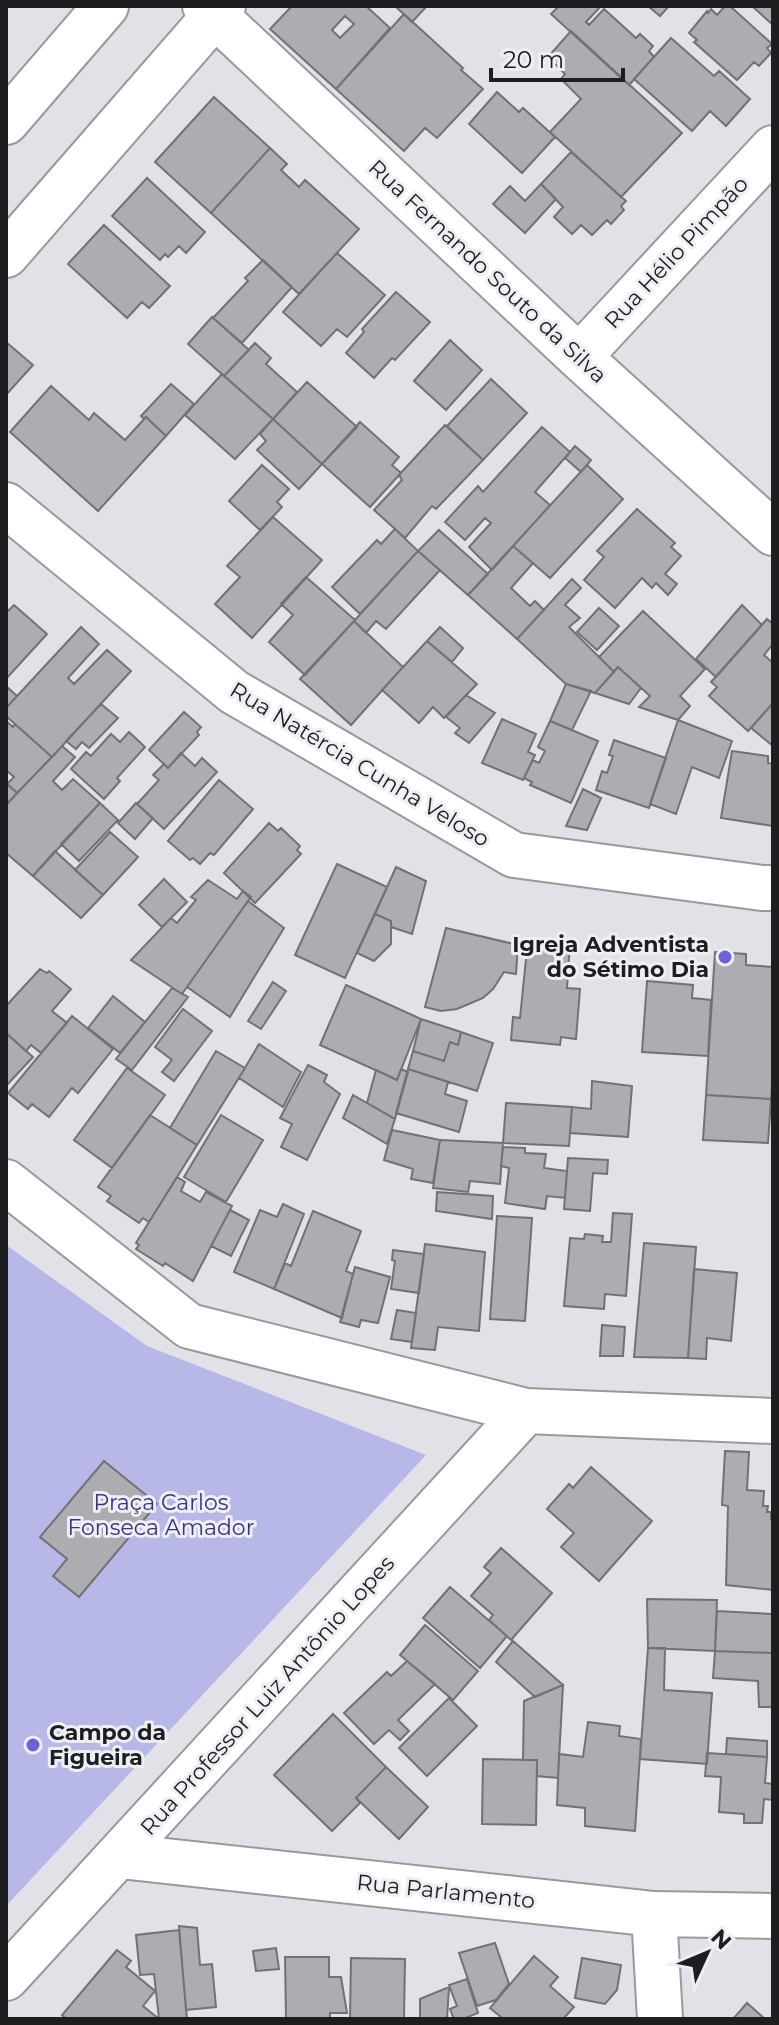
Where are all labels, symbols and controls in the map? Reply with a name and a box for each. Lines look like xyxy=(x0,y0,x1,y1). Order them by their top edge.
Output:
scale bar xyxy=(491,32,623,82)
text: 20 m xyxy=(503,45,564,74)
street label: Rua Fernando Souto da Silva xyxy=(363,154,612,389)
street label: Rua Hélio Pimpão xyxy=(599,170,754,334)
street label: Rua Natércia Cunha Veloso xyxy=(225,676,494,853)
place label: Igreja Adventista do Sétimo Dia xyxy=(512,931,709,983)
marker: Igreja Adventista do Sétimo Dia xyxy=(716,948,734,966)
park label: Praça Carlos Fonseca Amador xyxy=(68,1489,255,1541)
street label: Rua Professor Luiz Antônio Lopes xyxy=(135,1550,400,1841)
place label: Campo da Figueira xyxy=(49,1719,166,1771)
marker: Campo da Figueira xyxy=(24,1736,42,1754)
street label: Rua Parlamento xyxy=(355,1869,536,1914)
north arrow xyxy=(667,1913,747,1993)
text: N xyxy=(705,1924,737,1955)

